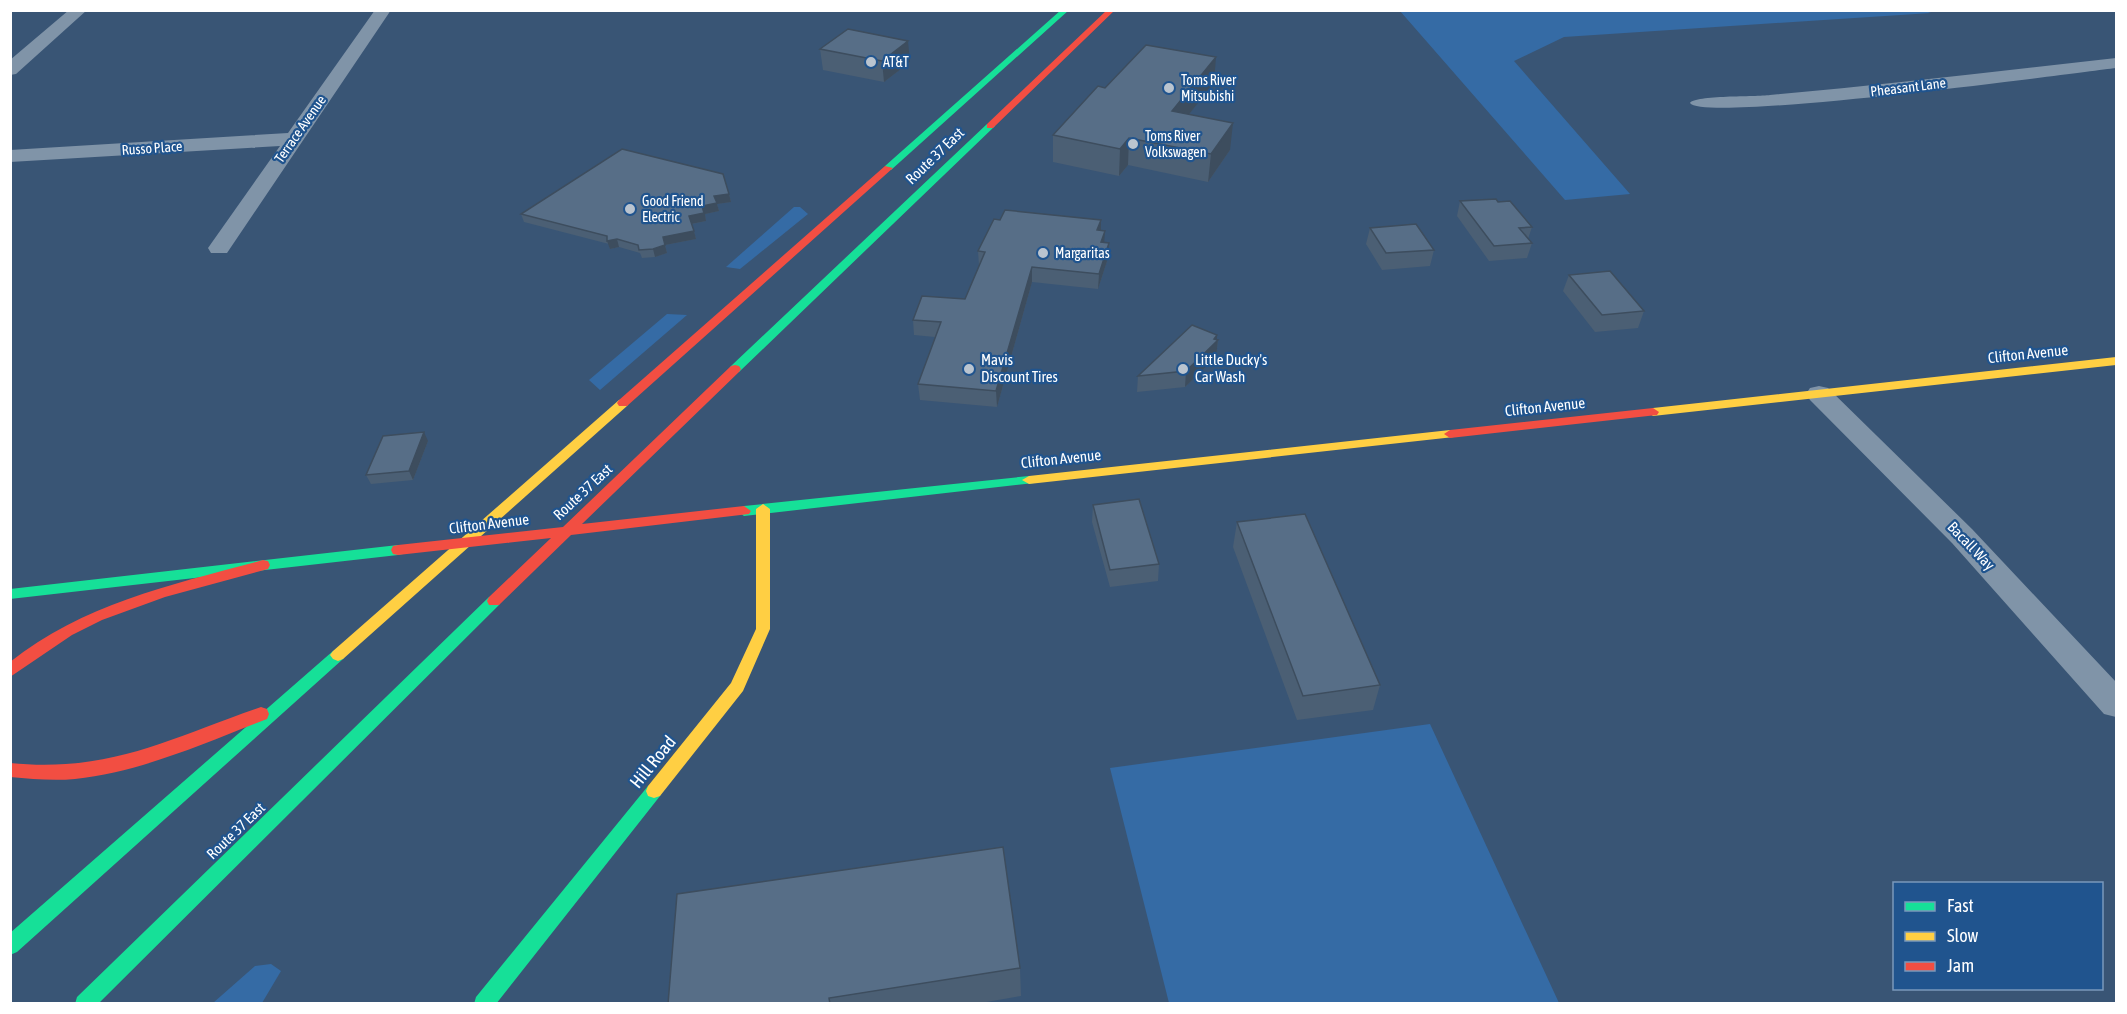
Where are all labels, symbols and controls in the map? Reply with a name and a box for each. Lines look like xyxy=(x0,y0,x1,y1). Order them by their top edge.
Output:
place label: AT&T xyxy=(883,54,909,70)
marker: AT&T xyxy=(864,55,878,69)
place label: Toms River Mitsubishi xyxy=(1181,72,1237,104)
street label: Pheasant Lane xyxy=(1869,74,1947,100)
marker: Toms River Mitsubishi xyxy=(1162,81,1176,95)
street label: Terrace Avenue xyxy=(271,92,329,166)
street label: Route 37 East xyxy=(902,124,967,187)
place label: Toms River Volkswagen xyxy=(1145,128,1206,160)
marker: Toms River Volkswagen xyxy=(1126,137,1140,151)
street label: Russo Place xyxy=(121,138,183,158)
place label: Good Friend Electric xyxy=(642,193,704,225)
marker: Good Friend Electric xyxy=(623,202,637,216)
place label: Margaritas xyxy=(1055,245,1110,261)
marker: Margaritas xyxy=(1036,246,1050,260)
street label: Clifton Avenue xyxy=(1987,341,2069,366)
place label: Mavis Discount Tires xyxy=(981,351,1058,385)
place label: Little Ducky's Car Wash xyxy=(1195,351,1267,385)
marker: Mavis Discount Tires xyxy=(962,362,976,376)
marker: Little Ducky's Car Wash xyxy=(1176,362,1190,376)
street label: Clifton Avenue xyxy=(1504,394,1586,419)
street label: Clifton Avenue xyxy=(1020,446,1102,471)
street label: Route 37 East xyxy=(550,460,616,523)
street label: Clifton Avenue xyxy=(448,510,530,537)
street label: Bacall Way xyxy=(1944,518,1998,573)
street label: Hill Road xyxy=(625,731,680,792)
street label: Route 37 East xyxy=(203,799,268,862)
legend xyxy=(1893,882,2103,990)
text: Fast xyxy=(1947,895,1974,916)
text: Slow xyxy=(1947,925,1978,946)
text: Jam xyxy=(1947,955,1974,976)

